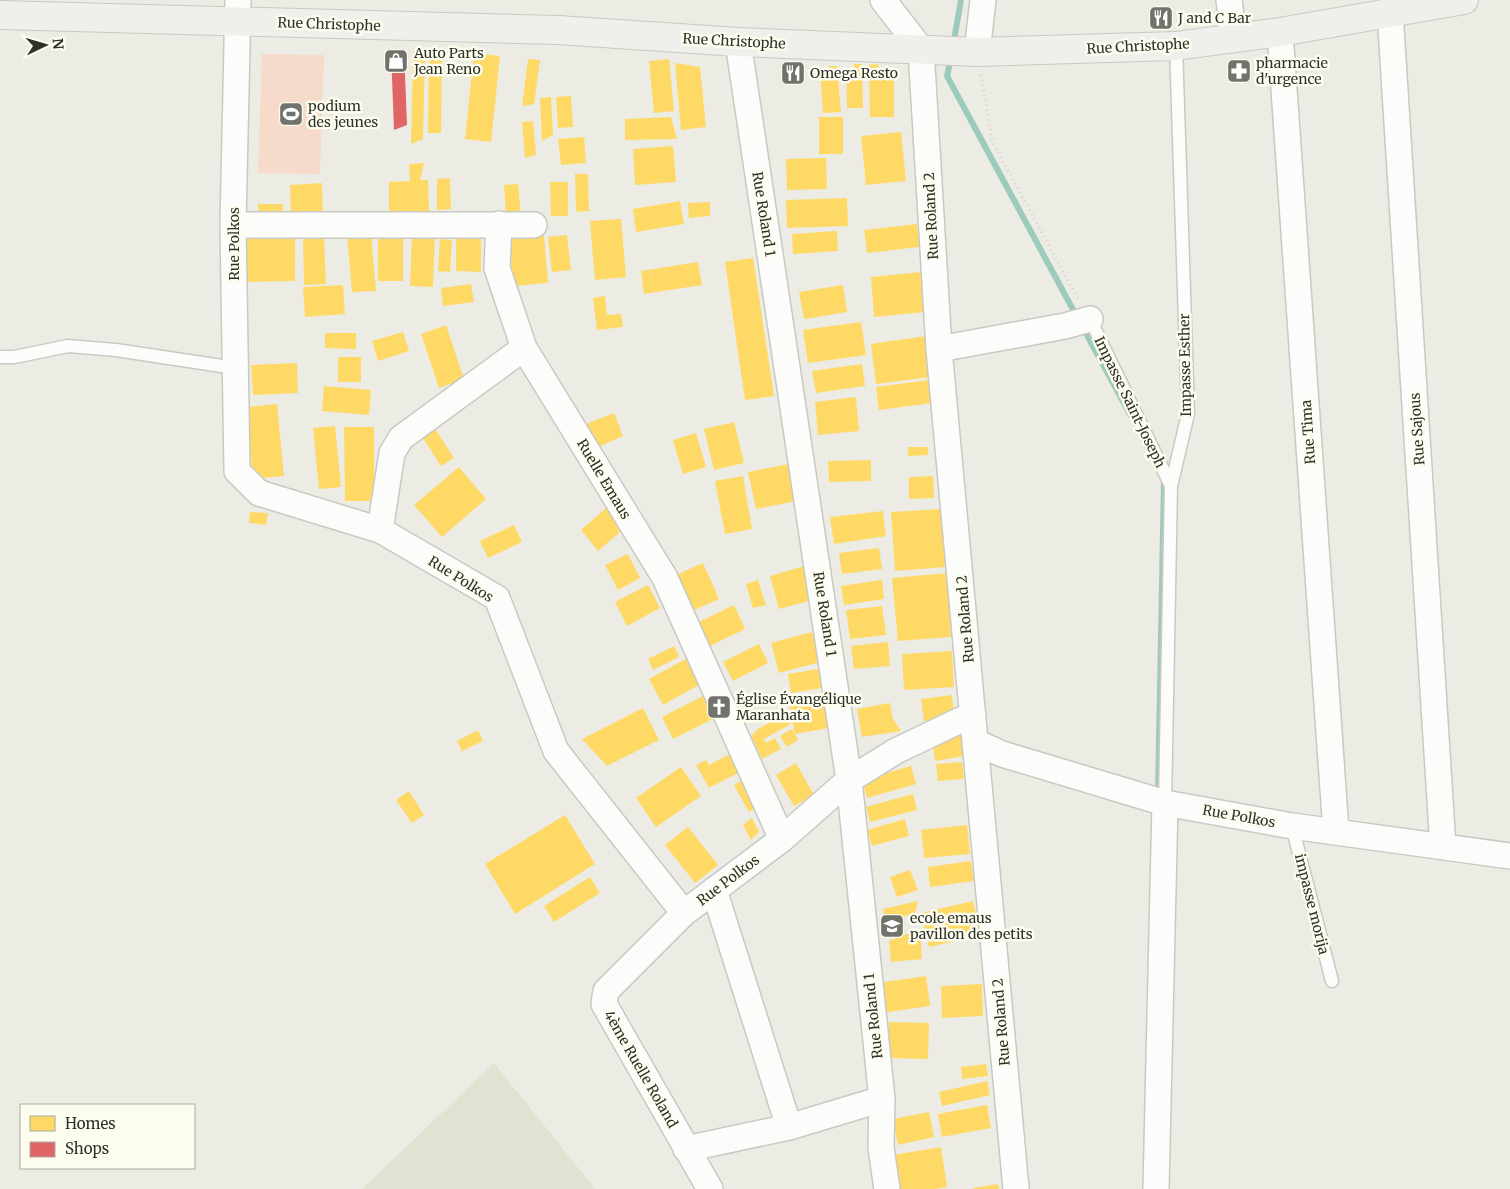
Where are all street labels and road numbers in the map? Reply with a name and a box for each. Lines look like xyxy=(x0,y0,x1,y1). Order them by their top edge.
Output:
street label: Rue Christophe xyxy=(277,13,381,35)
street label: Rue Christophe xyxy=(682,29,786,53)
street label: Rue Christophe xyxy=(1086,34,1190,58)
street label: Rue Roland 1 xyxy=(748,170,780,258)
street label: Rue Roland 2 xyxy=(920,172,942,260)
street label: Rue Polkos xyxy=(225,207,243,281)
street label: Impasse Esther xyxy=(1175,313,1195,417)
street label: Impasse Saint-Joseph xyxy=(1090,333,1170,471)
street label: Rue Sajous xyxy=(1405,392,1429,466)
street label: Rue Tima xyxy=(1297,399,1319,465)
street label: Ruelle Emaus xyxy=(573,436,635,523)
street label: Rue Polkos xyxy=(425,552,497,606)
street label: Rue Roland 1 xyxy=(809,570,841,658)
street label: Rue Roland 2 xyxy=(952,574,978,664)
street label: Rue Polkos xyxy=(1201,801,1277,831)
street label: Rue Polkos xyxy=(693,851,763,909)
street label: impasse morija xyxy=(1291,852,1333,957)
street label: Rue Roland 1 xyxy=(860,972,886,1060)
street label: Rue Roland 2 xyxy=(988,977,1014,1067)
street label: 4ème Ruelle Roland xyxy=(600,1007,682,1131)

